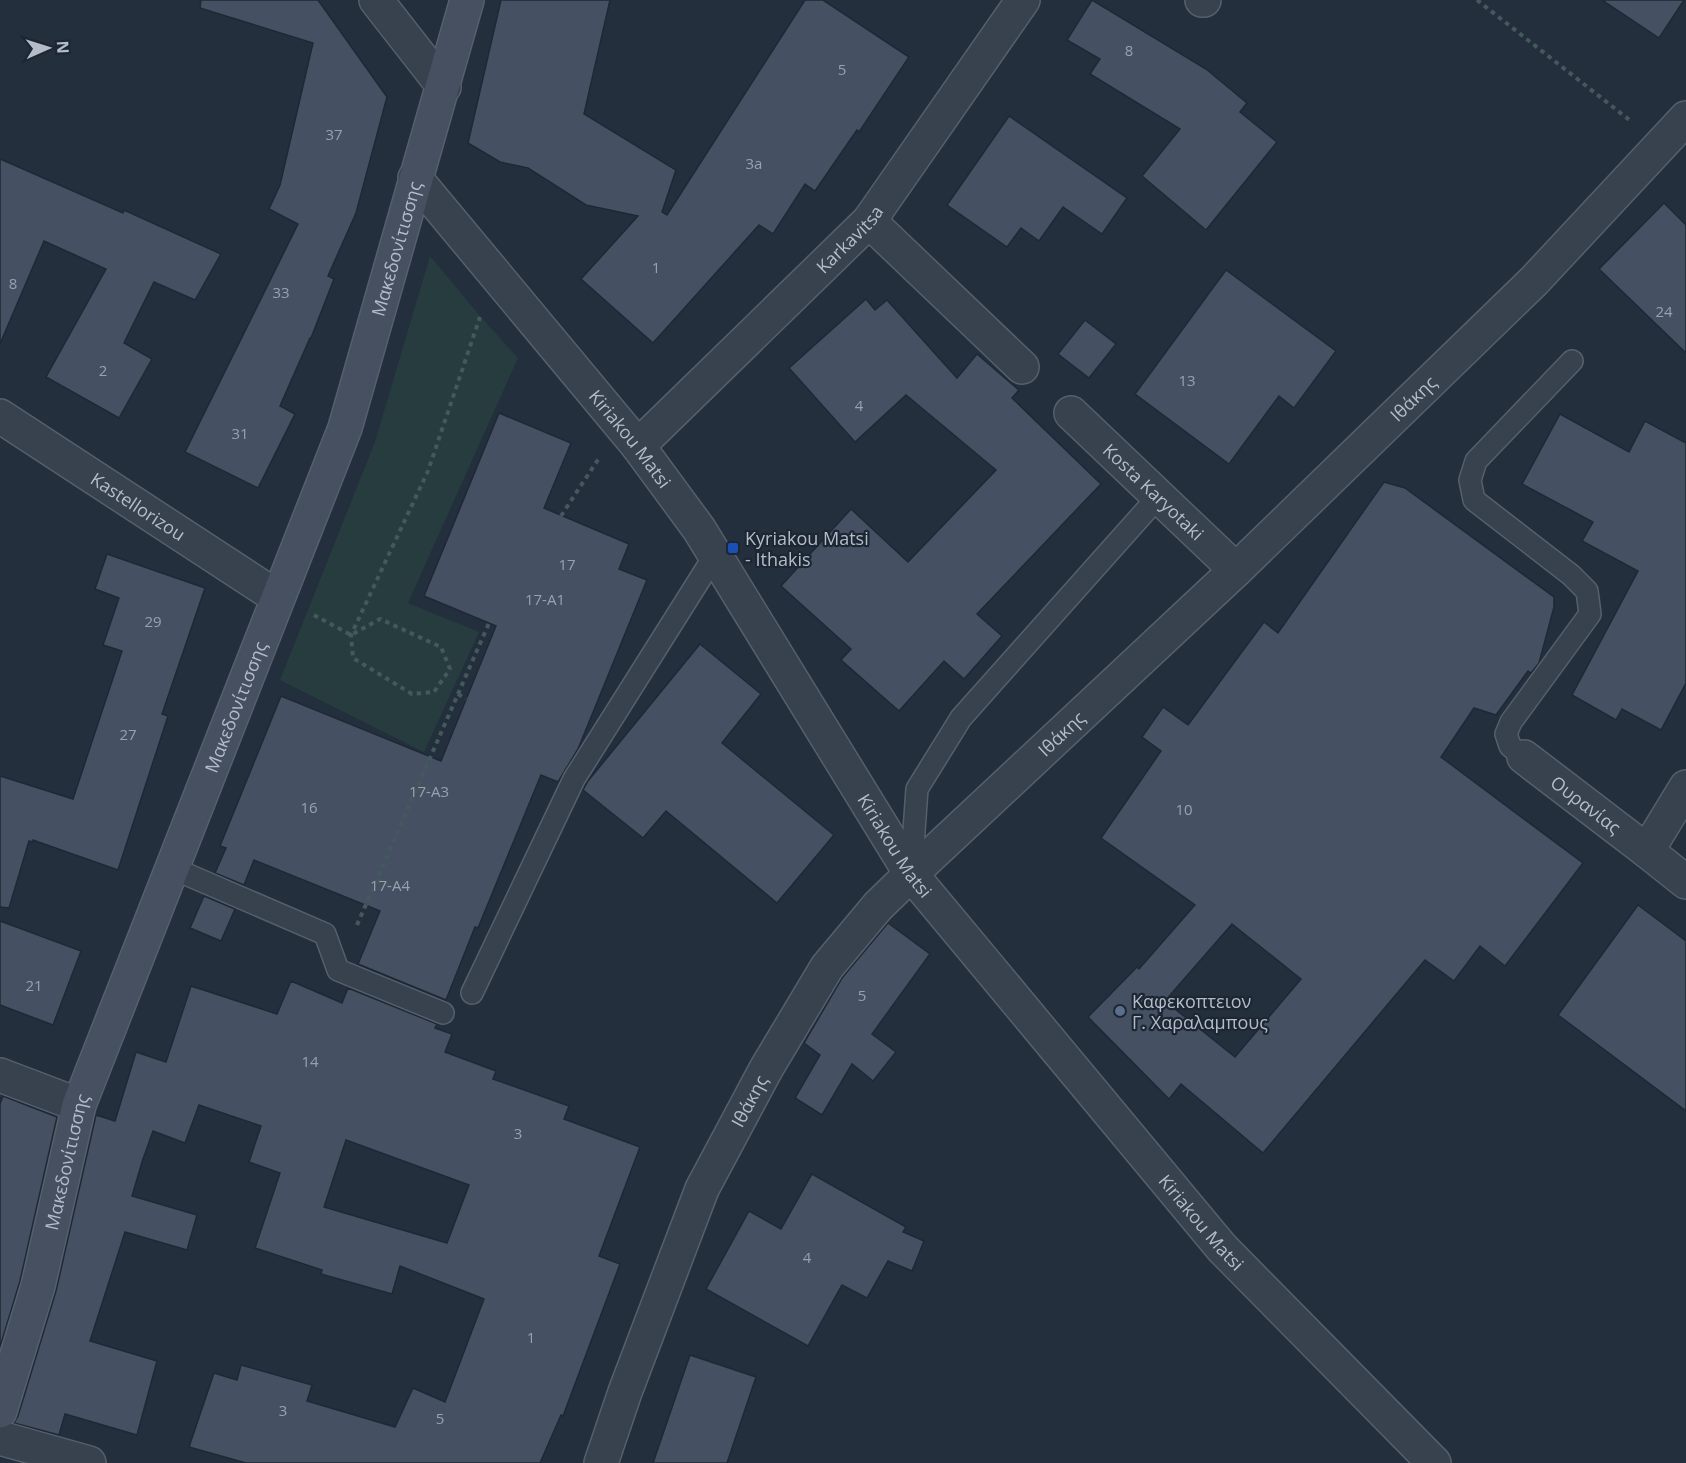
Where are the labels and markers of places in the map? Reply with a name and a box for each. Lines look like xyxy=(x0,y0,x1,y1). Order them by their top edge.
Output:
place label: Kyriakou Matsi - Ithakis xyxy=(745,526,869,571)
marker: Kyriakou Matsi - Ithakis xyxy=(726,541,740,555)
place label: Καφεκοπτειον Γ. Χαραλαμπους xyxy=(1132,989,1268,1034)
marker: Καφεκοπτειον Γ. Χαραλαμπους xyxy=(1113,1004,1127,1018)

